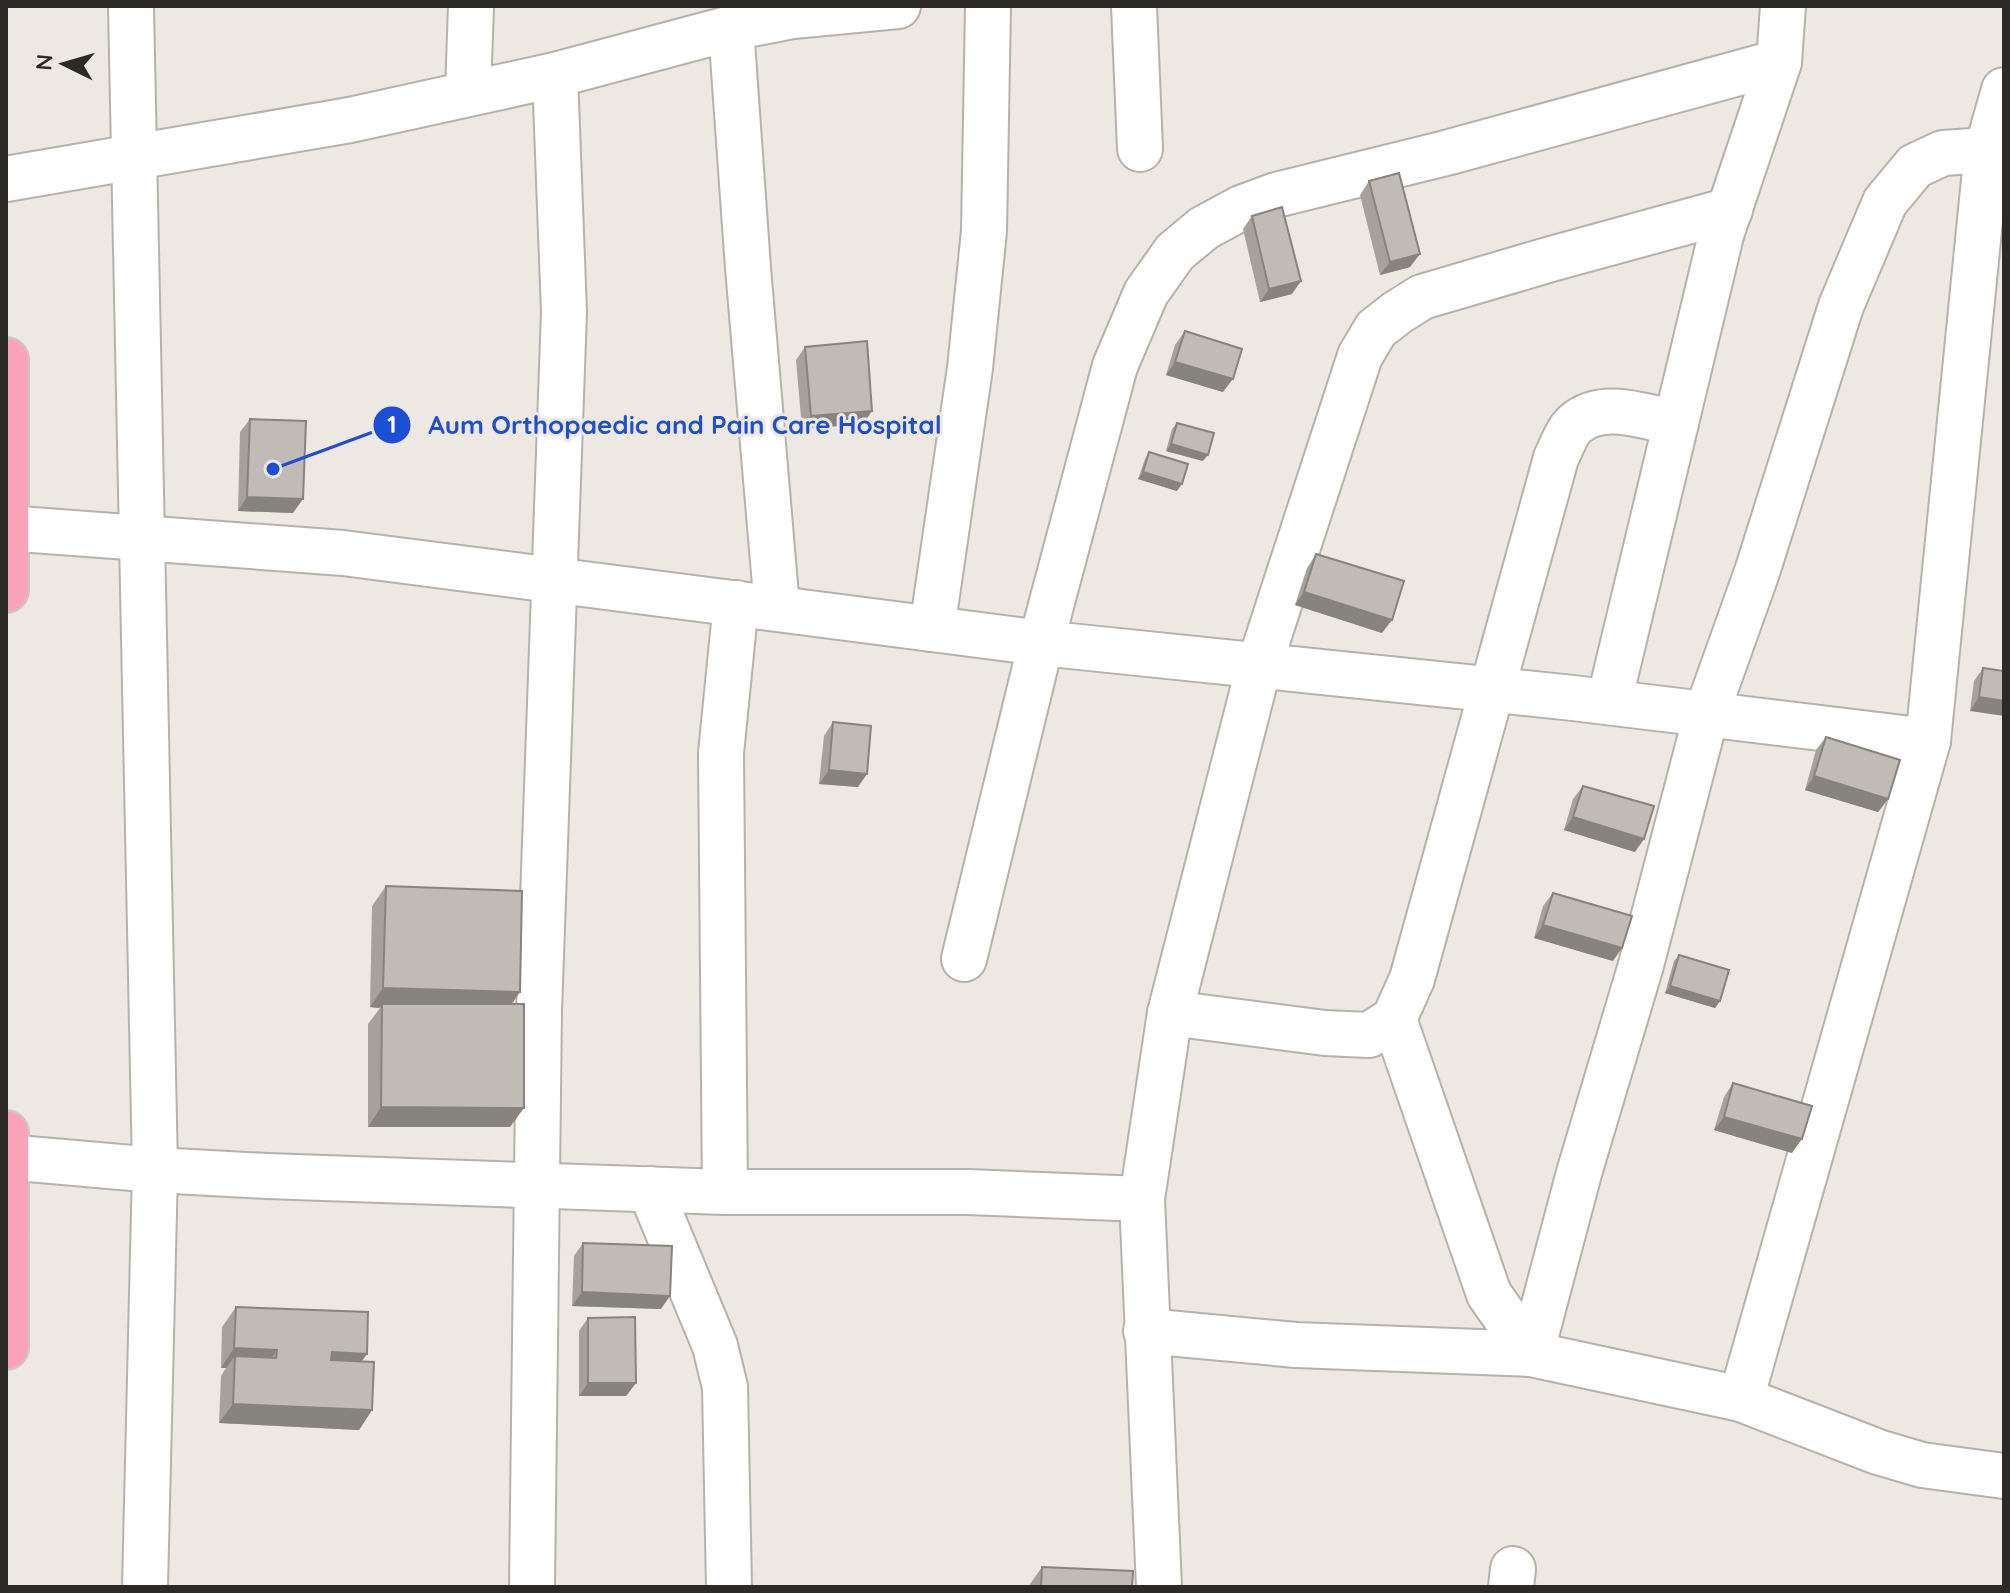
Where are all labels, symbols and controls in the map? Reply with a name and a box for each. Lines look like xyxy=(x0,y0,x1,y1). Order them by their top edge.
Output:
north arrow xyxy=(24,24,104,104)
text: N xyxy=(29,53,59,72)
callout: Aum Orthopaedic and Pain Care Hospital xyxy=(372,400,958,450)
text: Aum Orthopaedic and Pain Care Hospital xyxy=(428,408,942,441)
text: 1 xyxy=(387,409,397,439)

